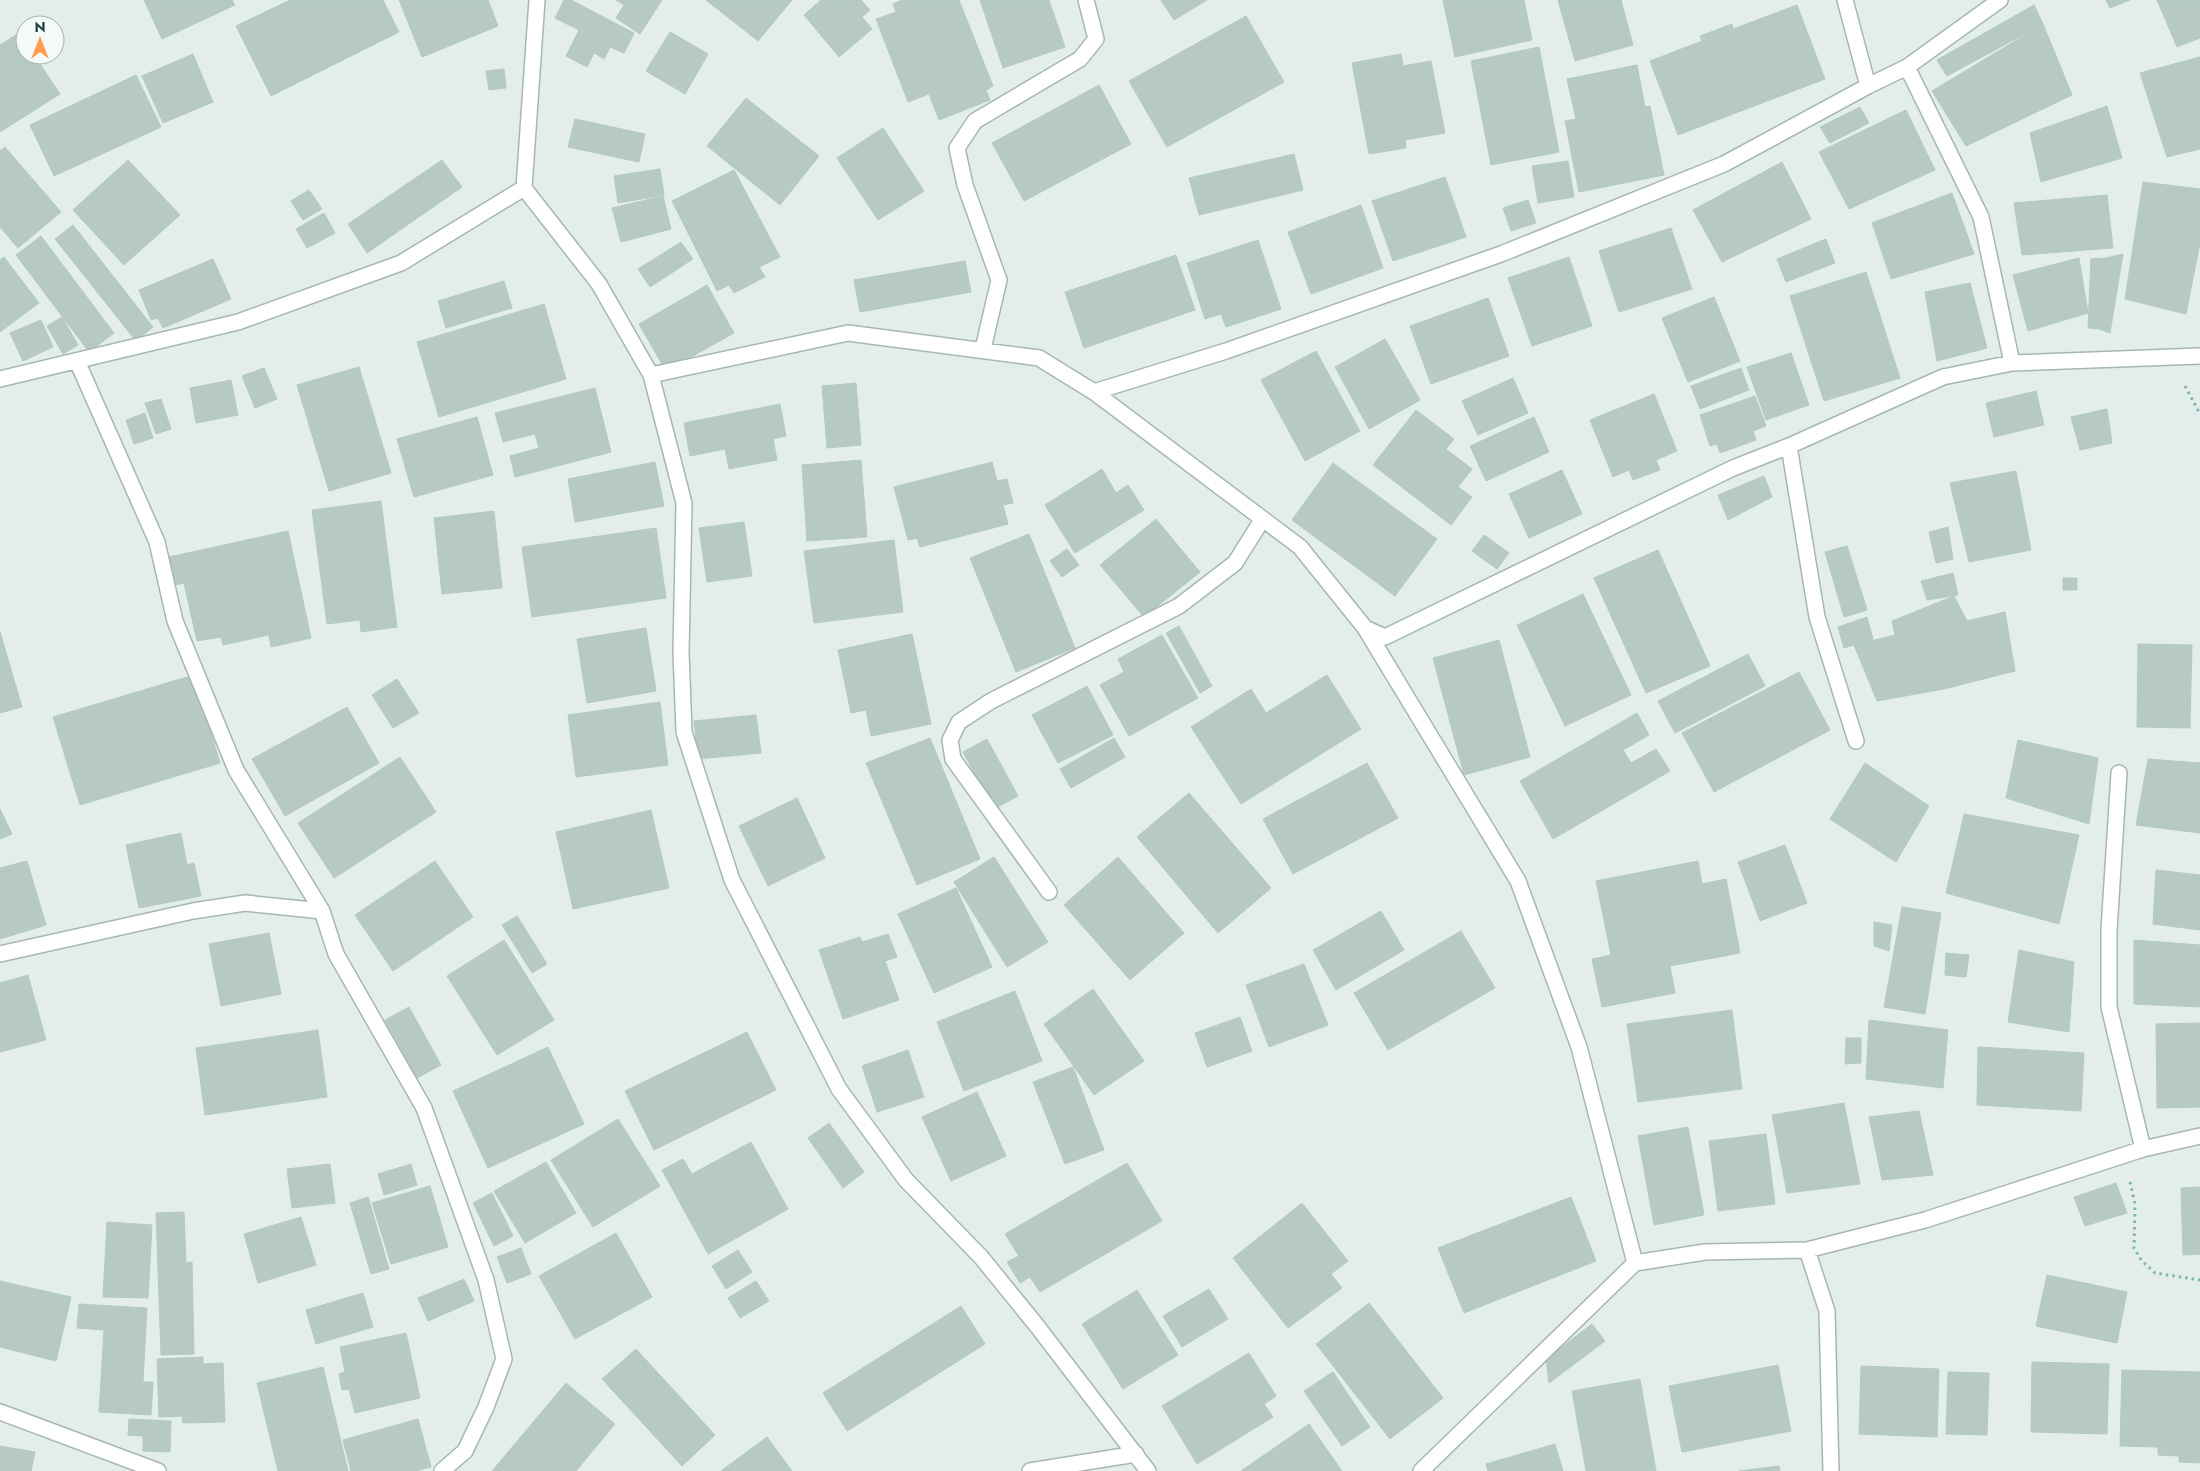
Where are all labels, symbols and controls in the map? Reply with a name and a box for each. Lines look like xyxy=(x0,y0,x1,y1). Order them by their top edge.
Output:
north arrow xyxy=(15,15,65,65)
text: N xyxy=(34,17,46,37)

